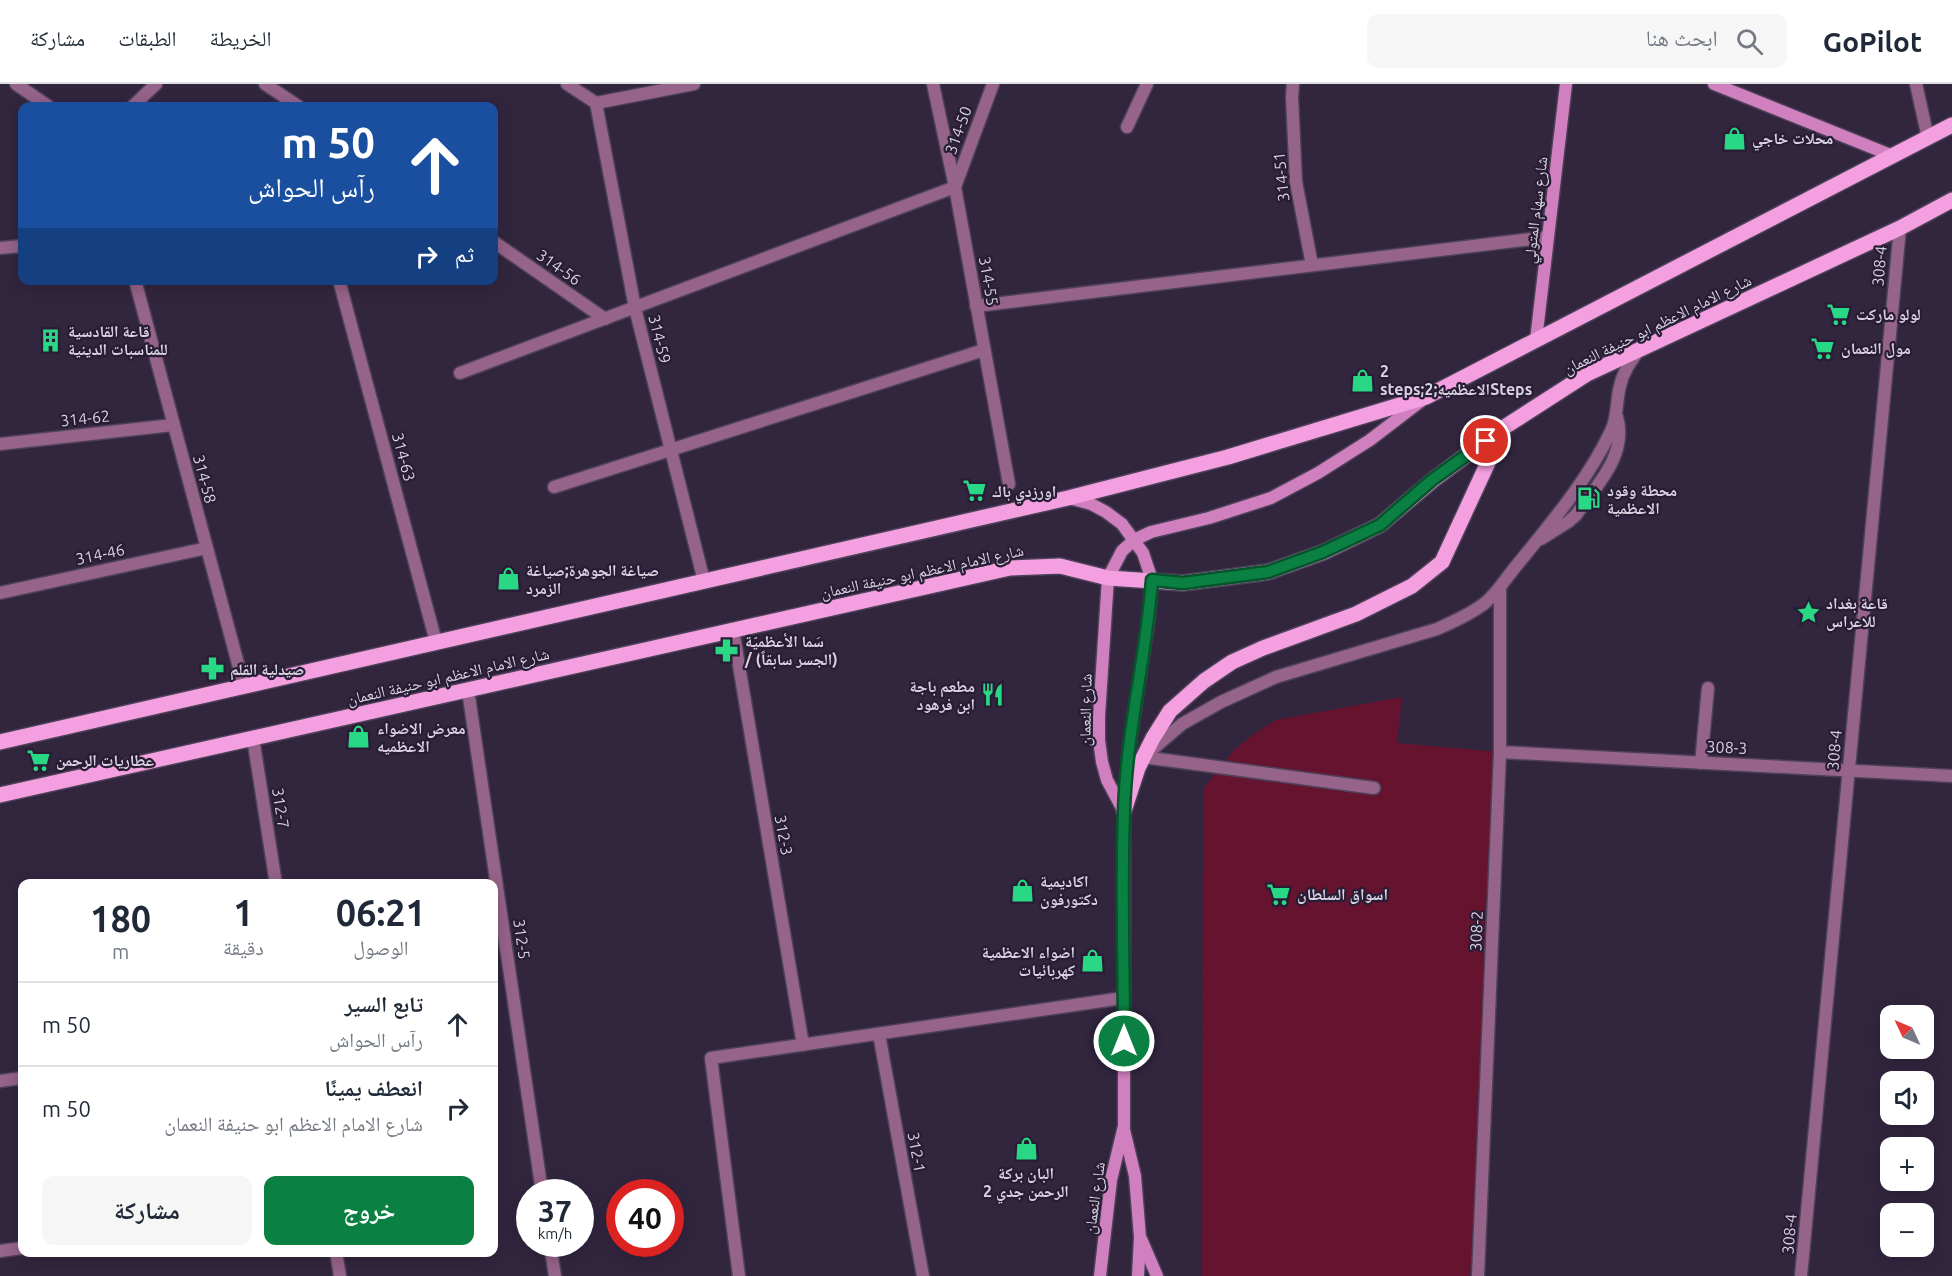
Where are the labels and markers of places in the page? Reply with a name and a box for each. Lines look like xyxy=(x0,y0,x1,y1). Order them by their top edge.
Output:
shop icon: محلات خاجي xyxy=(1721,125,1747,151)
place label: محلات خاجي xyxy=(1752,129,1833,151)
supermarket icon: لولو ماركت xyxy=(1825,301,1851,327)
place label: لولو ماركت xyxy=(1856,305,1921,323)
place label: قاعة القادسية للمناسبات الدينية xyxy=(68,322,168,359)
building icon: قاعة القادسية للمناسبات الدينية xyxy=(37,327,63,353)
supermarket icon: مول النعمان xyxy=(1810,335,1836,361)
place label: مول النعمان xyxy=(1841,339,1911,358)
place label: 2 steps;الاعظميه;2Steps xyxy=(1380,362,1532,398)
shop icon: 2 steps;الاعظميه;2Steps xyxy=(1349,367,1375,393)
pin xyxy=(1460,415,1511,466)
supermarket icon: اورزدي باك xyxy=(961,478,987,504)
place label: محطة وقود الاعظمية xyxy=(1607,481,1677,517)
place label: اورزدي باك xyxy=(992,482,1056,504)
fuel station icon: محطة وقود الاعظمية xyxy=(1576,486,1602,512)
place label: صياغة الجوهرة;صياغة الزمرد xyxy=(526,561,659,597)
shop icon: صياغة الجوهرة;صياغة الزمرد xyxy=(495,566,521,592)
place label: قاعة بغداد للاعراس xyxy=(1826,594,1888,631)
place icon: قاعة بغداد للاعراس xyxy=(1795,599,1821,625)
place label: سَما الأعظميّة / (الجسر سابقاً) xyxy=(744,632,838,669)
pharmacy icon: سَما الأعظميّة / (الجسر سابقاً) xyxy=(714,637,740,663)
pharmacy icon: صيدلية القلم xyxy=(199,656,225,682)
place label: صيدلية القلم xyxy=(230,660,304,681)
place label: مطعم باجة ابن فرهود xyxy=(909,677,975,714)
restaurant icon: مطعم باجة ابن فرهود xyxy=(980,682,1006,708)
place label: معرض الاضواء الاعظميه xyxy=(377,719,466,755)
shop icon: معرض الاضواء الاعظميه xyxy=(346,724,372,750)
supermarket icon: عطاريات الرحمن xyxy=(25,747,51,773)
place label: عطاريات الرحمن xyxy=(56,751,154,770)
place label: اكاديمية دكتورفون xyxy=(1040,872,1098,909)
shop icon: اكاديمية دكتورفون xyxy=(1009,877,1035,903)
supermarket icon: اسواق السلطان xyxy=(1266,881,1292,907)
place label: اسواق السلطان xyxy=(1297,885,1388,904)
place label: اضواء الاعظمية كهربائيات xyxy=(982,943,1075,980)
shop icon: اضواء الاعظمية كهربائيات xyxy=(1080,948,1106,974)
shop icon: البان بركة الرحمن جدي 2 xyxy=(1013,1135,1039,1161)
place label: البان بركة الرحمن جدي 2 xyxy=(983,1164,1069,1204)

